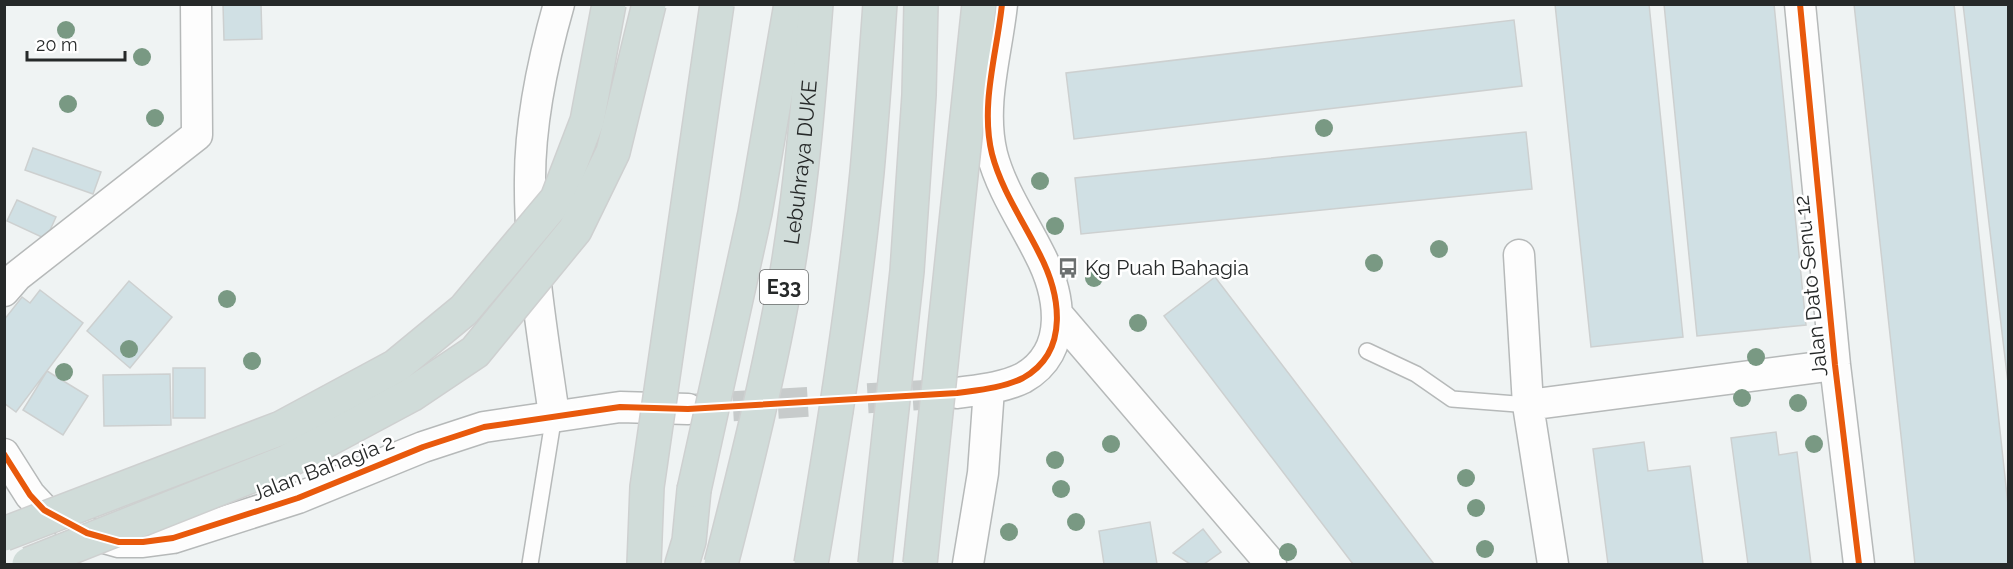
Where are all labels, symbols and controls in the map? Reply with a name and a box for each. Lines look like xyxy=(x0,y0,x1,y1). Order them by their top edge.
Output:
scale bar xyxy=(27,24,124,62)
text: 20 m xyxy=(36,34,78,55)
street label: Lebuhraya DUKE xyxy=(779,79,822,246)
street label: Jalan Dato Senu 12 xyxy=(1789,194,1832,378)
place label: Kg Puah Bahagia xyxy=(1085,255,1249,280)
bus stop icon: Kg Puah Bahagia xyxy=(1056,256,1080,280)
road number: E33 xyxy=(760,270,808,304)
street label: Jalan Bahagia 2 xyxy=(248,429,398,506)

